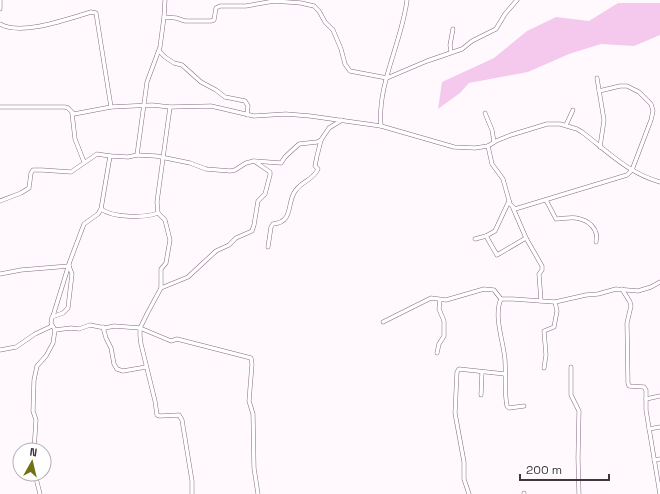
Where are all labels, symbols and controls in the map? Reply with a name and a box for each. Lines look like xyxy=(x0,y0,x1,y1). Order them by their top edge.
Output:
north arrow xyxy=(12,442,52,482)
text: N xyxy=(29,445,38,460)
scale bar xyxy=(520,456,609,482)
text: 200 m xyxy=(526,462,562,478)

